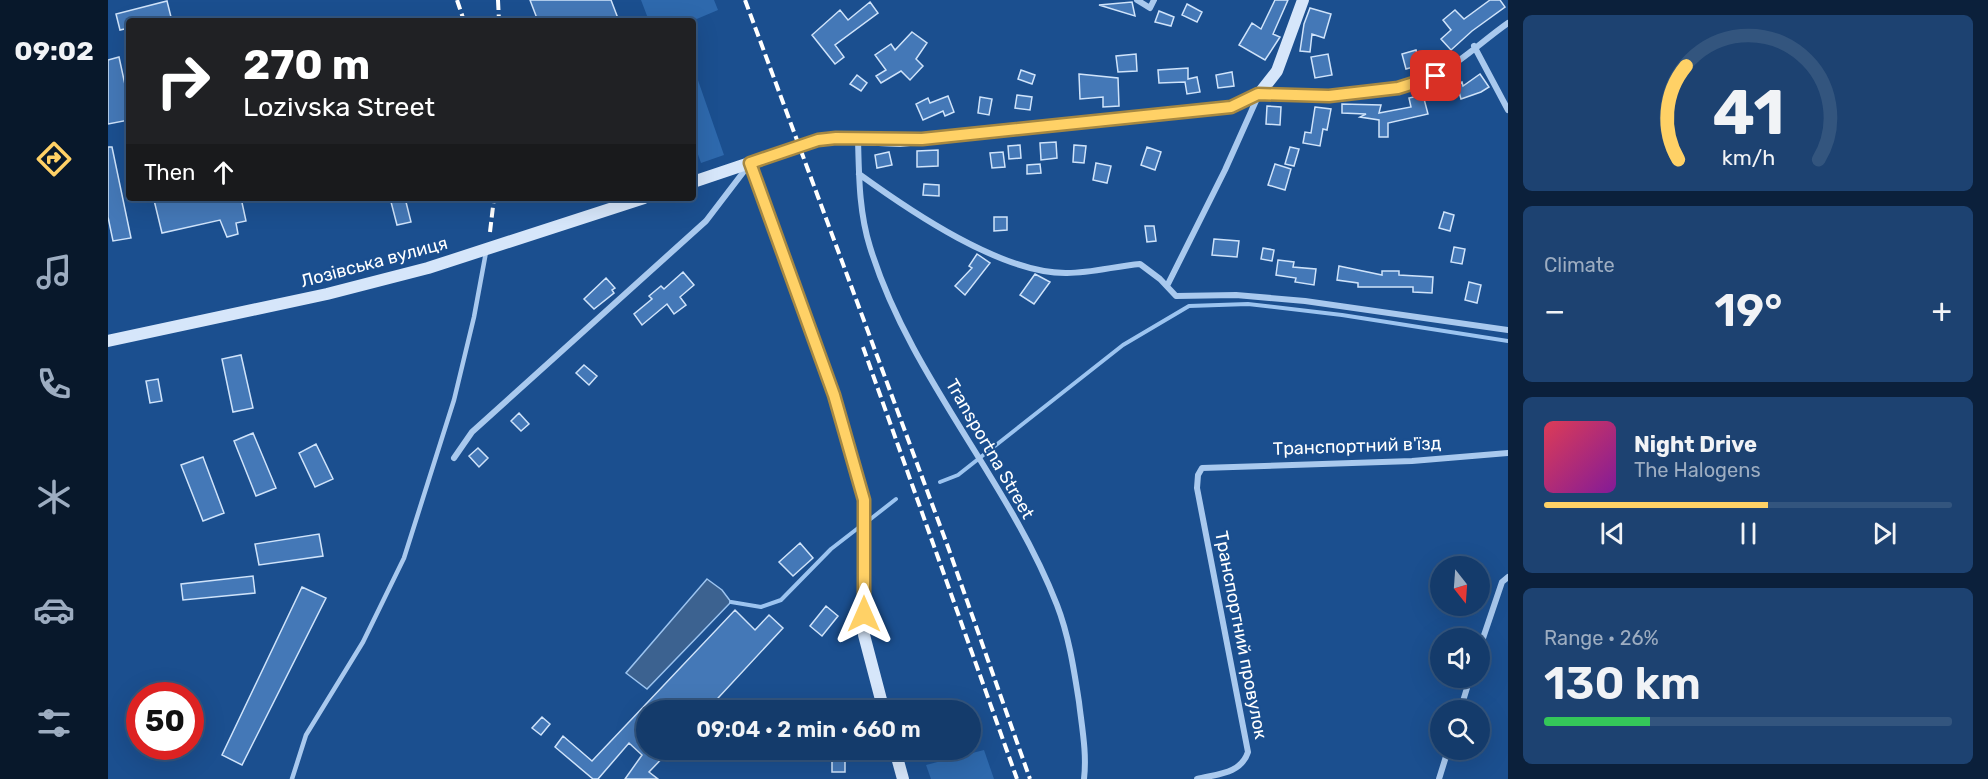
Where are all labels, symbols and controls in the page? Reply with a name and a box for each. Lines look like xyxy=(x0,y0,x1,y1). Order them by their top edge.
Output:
text: 09:02 xyxy=(14,35,94,67)
text: 270 m xyxy=(243,40,370,90)
icon: right xyxy=(144,42,222,120)
pin xyxy=(1410,50,1461,101)
icon: arrive xyxy=(1419,59,1452,92)
text: 41 xyxy=(1712,76,1784,150)
text: Lozivska Street xyxy=(243,91,435,123)
icon: directions xyxy=(33,138,75,180)
text: km/h xyxy=(1721,145,1775,170)
icon: ahead xyxy=(207,156,240,189)
text: Then xyxy=(144,159,195,186)
street label: Лозівська вулиця xyxy=(298,232,450,292)
icon: music xyxy=(33,251,75,293)
text: Climate xyxy=(1544,253,1615,277)
text: 19° xyxy=(1714,284,1782,337)
text: − xyxy=(1544,291,1565,330)
text: + xyxy=(1931,291,1952,330)
icon: phone xyxy=(33,363,75,405)
street label: Transportna Street xyxy=(941,375,1039,523)
text: Night Drive xyxy=(1634,431,1757,458)
street label: Транспортний в'їзд xyxy=(1272,432,1442,460)
text: The Halogens xyxy=(1634,458,1761,482)
icon: climate xyxy=(33,476,75,518)
icon: previous xyxy=(1596,517,1629,550)
icon: pause xyxy=(1732,517,1765,550)
icon: next xyxy=(1868,517,1901,550)
street label: Транспортний провулок xyxy=(1210,529,1272,741)
north arrow xyxy=(1430,556,1490,616)
map controls xyxy=(1430,556,1490,760)
position arrow xyxy=(832,582,896,646)
icon: car xyxy=(33,589,75,631)
text: Range · 26% xyxy=(1544,626,1659,650)
button: sound xyxy=(1430,628,1490,688)
text: 130 km xyxy=(1544,657,1701,710)
speed limit sign: 50 xyxy=(126,682,204,760)
button: search xyxy=(1430,700,1490,760)
icon: filters xyxy=(33,702,75,744)
text: 09:04 · 2 min · 660 m xyxy=(696,716,921,743)

